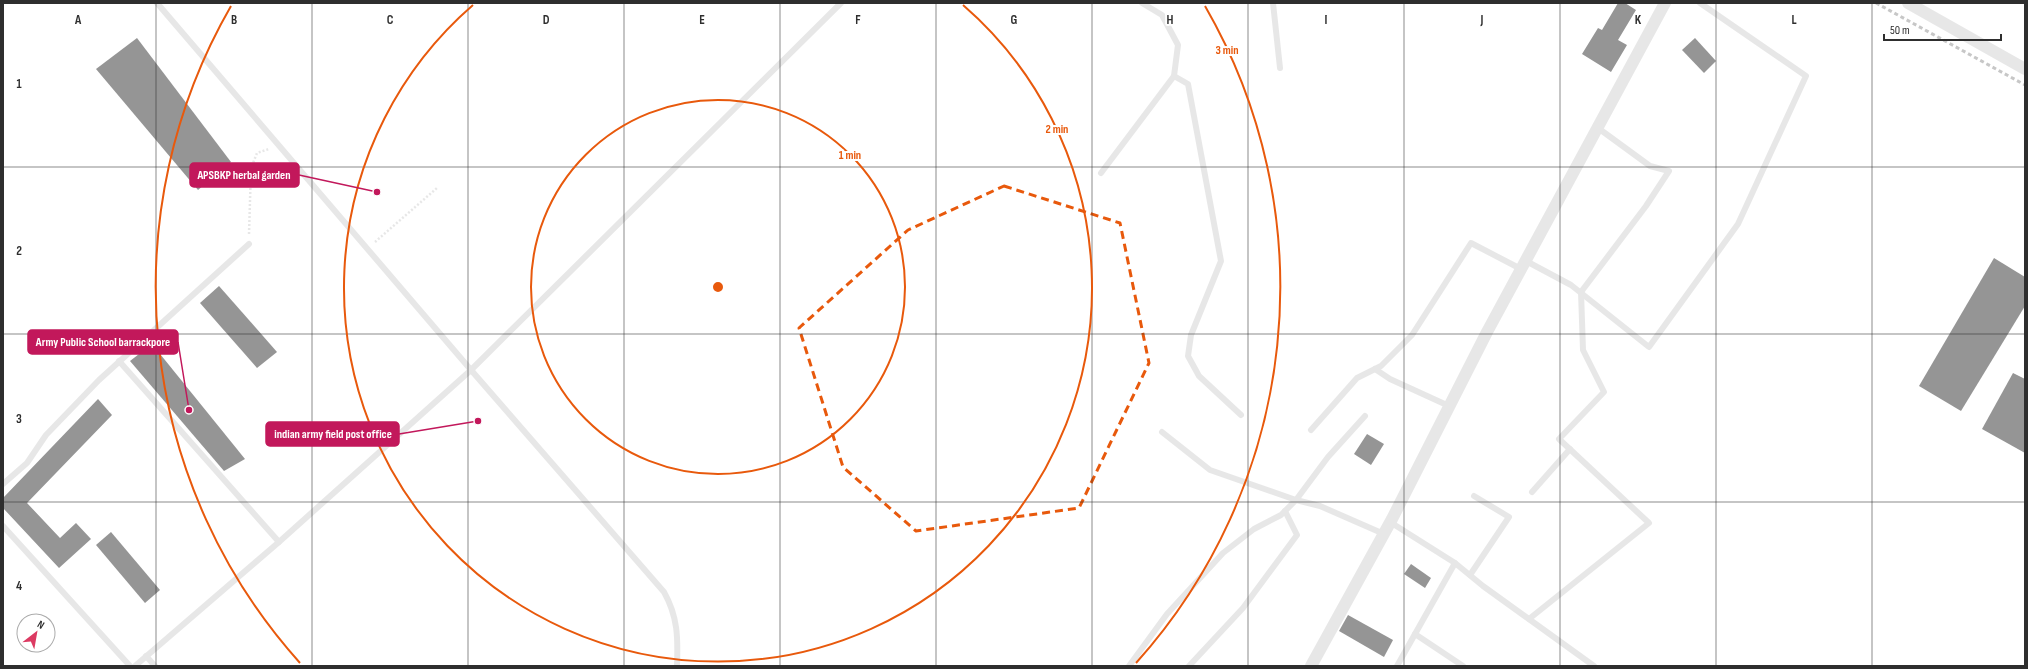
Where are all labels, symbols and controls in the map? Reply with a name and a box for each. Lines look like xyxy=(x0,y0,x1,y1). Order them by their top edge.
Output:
text: A xyxy=(74,12,82,28)
text: B xyxy=(231,12,237,28)
text: C xyxy=(387,12,394,28)
text: D xyxy=(543,12,550,28)
text: E xyxy=(699,12,705,28)
text: F xyxy=(855,12,861,28)
text: G xyxy=(1011,12,1018,28)
text: H xyxy=(1167,12,1174,28)
text: I xyxy=(1325,12,1328,28)
text: J xyxy=(1480,12,1484,28)
text: K xyxy=(1635,12,1642,28)
text: L xyxy=(1791,12,1797,28)
scale bar xyxy=(1884,16,2001,42)
text: 50 m xyxy=(1890,23,1910,38)
text: 3 min xyxy=(1216,43,1238,58)
text: 1 xyxy=(16,76,22,92)
text: 2 min xyxy=(1046,122,1068,137)
text: 1 min xyxy=(839,148,861,163)
callout: APSBKP herbal garden xyxy=(190,163,299,187)
text: APSBKP herbal garden xyxy=(196,168,291,183)
text: 2 xyxy=(16,243,22,259)
centre of rings xyxy=(711,280,725,294)
callout: Army Public School barrackpore xyxy=(28,330,178,354)
text: Army Public School barrackpore xyxy=(35,335,170,350)
text: 3 xyxy=(16,411,22,427)
callout: indian army field post office xyxy=(266,422,399,446)
text: indian army field post office xyxy=(274,427,392,442)
text: 4 xyxy=(16,578,22,594)
north arrow xyxy=(16,613,56,653)
text: N xyxy=(35,618,47,632)

